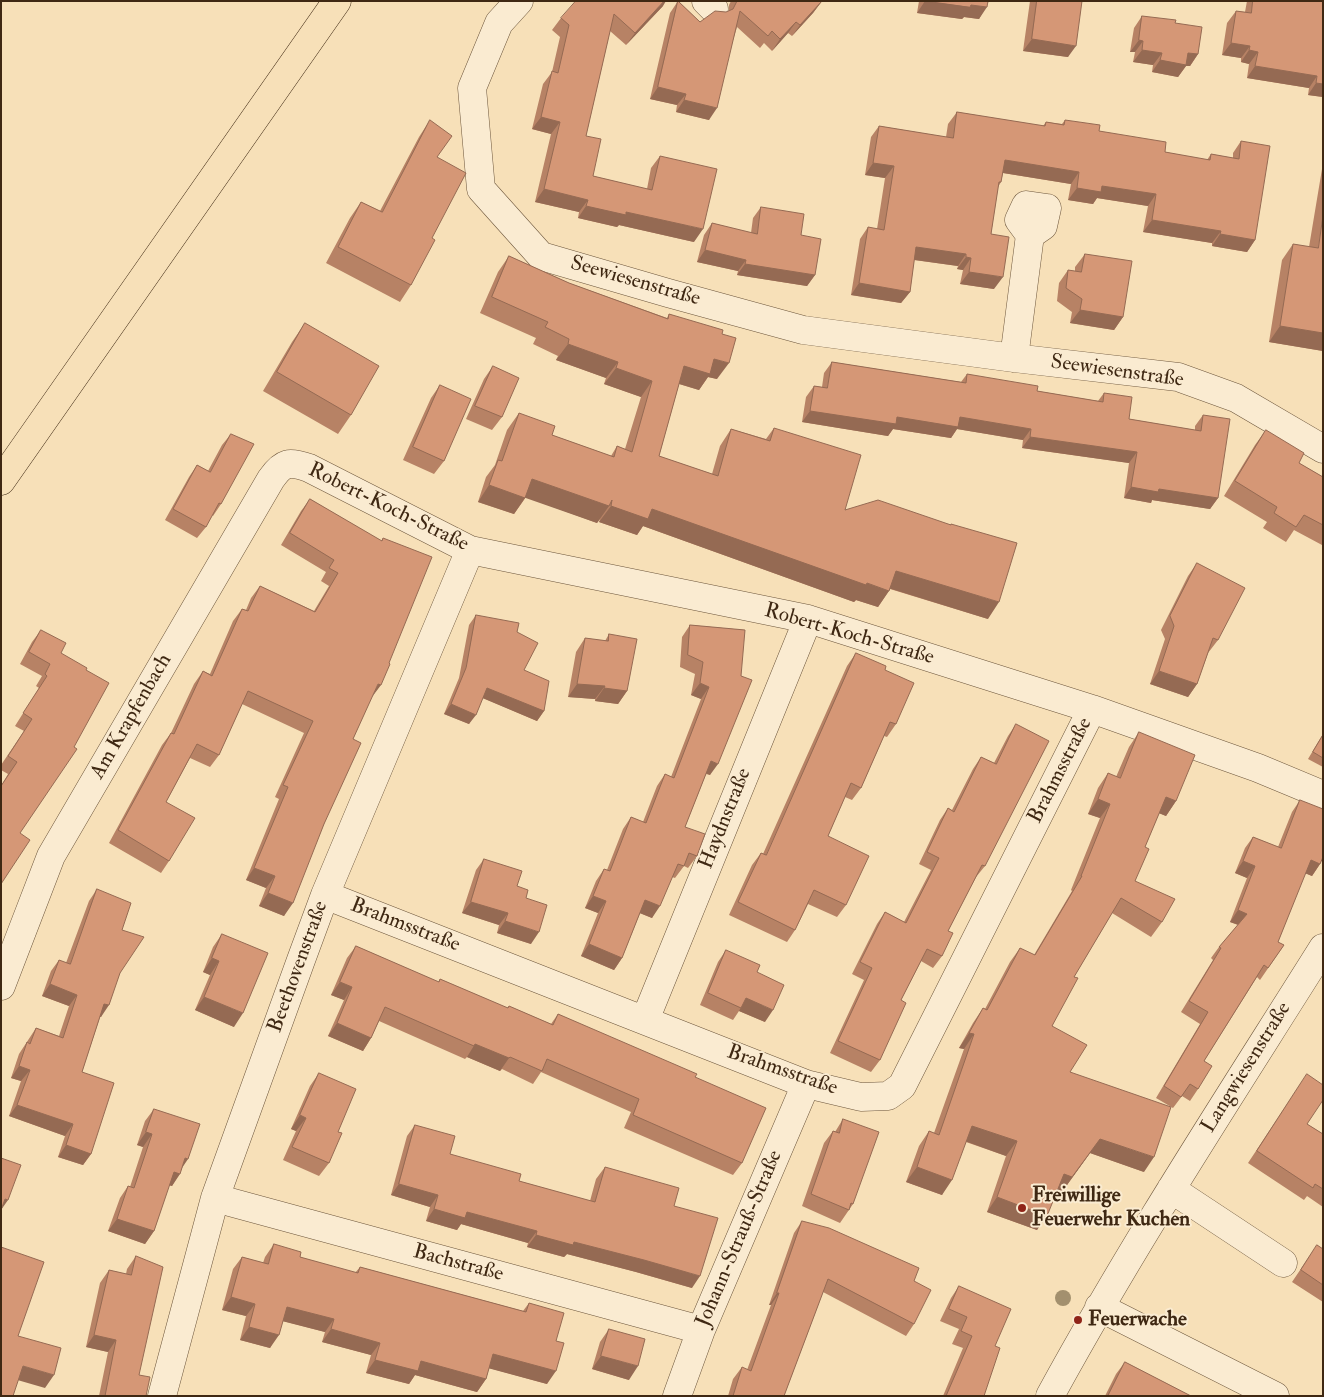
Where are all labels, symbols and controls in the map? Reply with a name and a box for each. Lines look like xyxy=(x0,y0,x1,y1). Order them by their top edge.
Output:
street label: Seewiesenstraße xyxy=(567,251,703,313)
street label: Seewiesenstraße xyxy=(1049,350,1185,394)
street label: Robert-Koch-Straße xyxy=(304,458,472,558)
street label: Robert-Koch-Straße xyxy=(761,599,937,671)
street label: Am Krapfenbach xyxy=(86,650,178,784)
street label: Brahmsstraße xyxy=(1024,714,1098,828)
street label: Haydnstraße xyxy=(694,765,758,873)
street label: Brahmsstraße xyxy=(347,894,463,958)
street label: Beethovenstraße xyxy=(264,898,334,1036)
street label: Langwiesenstraße xyxy=(1197,998,1297,1138)
street label: Brahmsstraße xyxy=(723,1040,841,1102)
street label: Johann-Strauß-Straße xyxy=(691,1147,789,1331)
place label: Freiwillige Feuerwehr Kuchen xyxy=(1032,1183,1190,1233)
marker: Freiwillige Feuerwehr Kuchen xyxy=(1016,1202,1028,1214)
street label: Bachstraße xyxy=(410,1240,506,1288)
place label: Feuerwache xyxy=(1088,1307,1187,1333)
marker: Feuerwache xyxy=(1072,1314,1084,1326)

